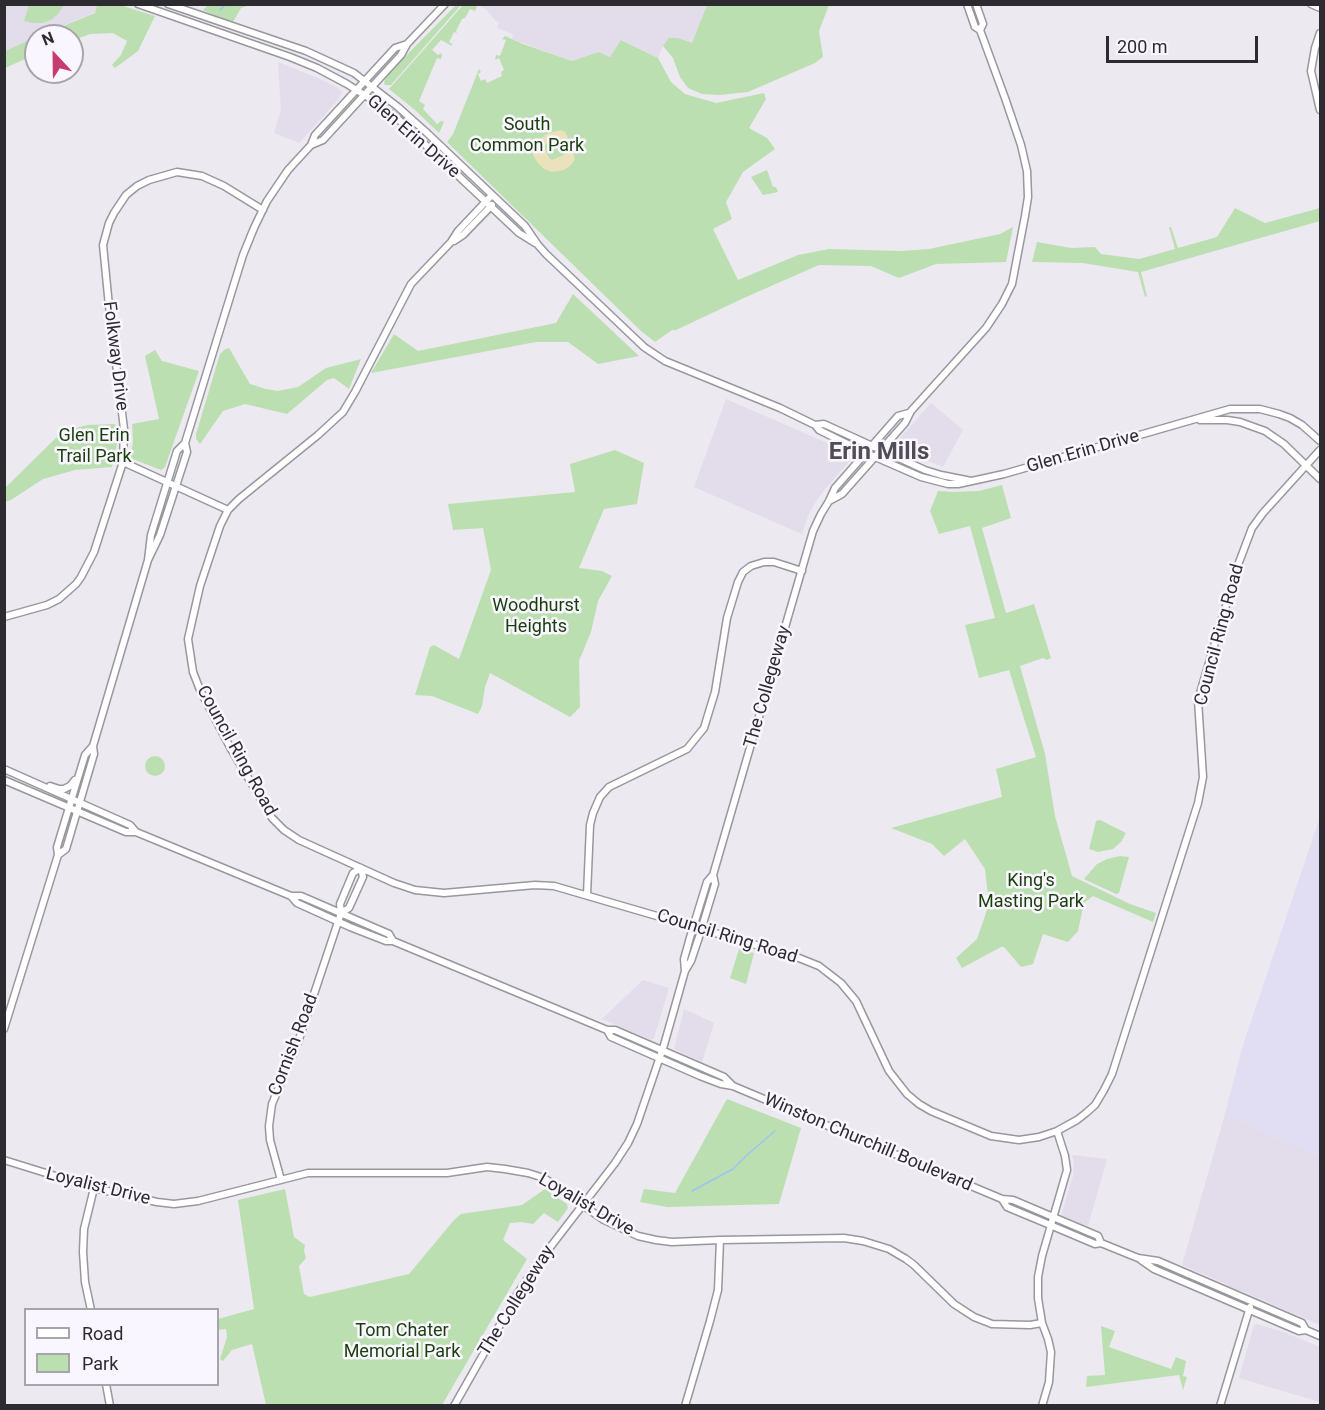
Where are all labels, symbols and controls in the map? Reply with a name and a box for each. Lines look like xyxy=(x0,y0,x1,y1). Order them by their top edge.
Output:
north arrow xyxy=(24,24,84,84)
scale bar xyxy=(1109,24,1260,62)
text: N xyxy=(39,28,57,50)
text: 200 m xyxy=(1117,36,1168,57)
street label: Glen Erin Drive xyxy=(362,91,464,183)
park label: South Common Park xyxy=(470,114,584,156)
street label: Folkway Drive xyxy=(98,300,132,412)
park label: Glen Erin Trail Park xyxy=(56,425,132,468)
street label: Glen Erin Drive xyxy=(1024,426,1142,478)
district label: Erin Mills xyxy=(829,439,929,467)
street label: Council Ring Road xyxy=(1191,562,1249,708)
park label: Woodhurst Heights xyxy=(492,595,580,638)
street label: The Collegeway xyxy=(740,623,796,751)
street label: Council Ring Road xyxy=(191,682,281,820)
park label: King's Masting Park xyxy=(978,870,1084,912)
street label: Council Ring Road xyxy=(654,905,800,969)
street label: Cornish Road xyxy=(265,991,323,1099)
street label: Winston Churchill Boulevard xyxy=(761,1089,975,1197)
street label: Loyalist Drive xyxy=(44,1164,152,1210)
street label: Loyalist Drive xyxy=(534,1169,638,1241)
street label: The Collegeway xyxy=(474,1242,560,1360)
legend xyxy=(24,1308,219,1386)
park label: Tom Chater Memorial Park xyxy=(344,1320,460,1362)
text: Road xyxy=(82,1323,123,1344)
text: Park xyxy=(82,1353,118,1374)

